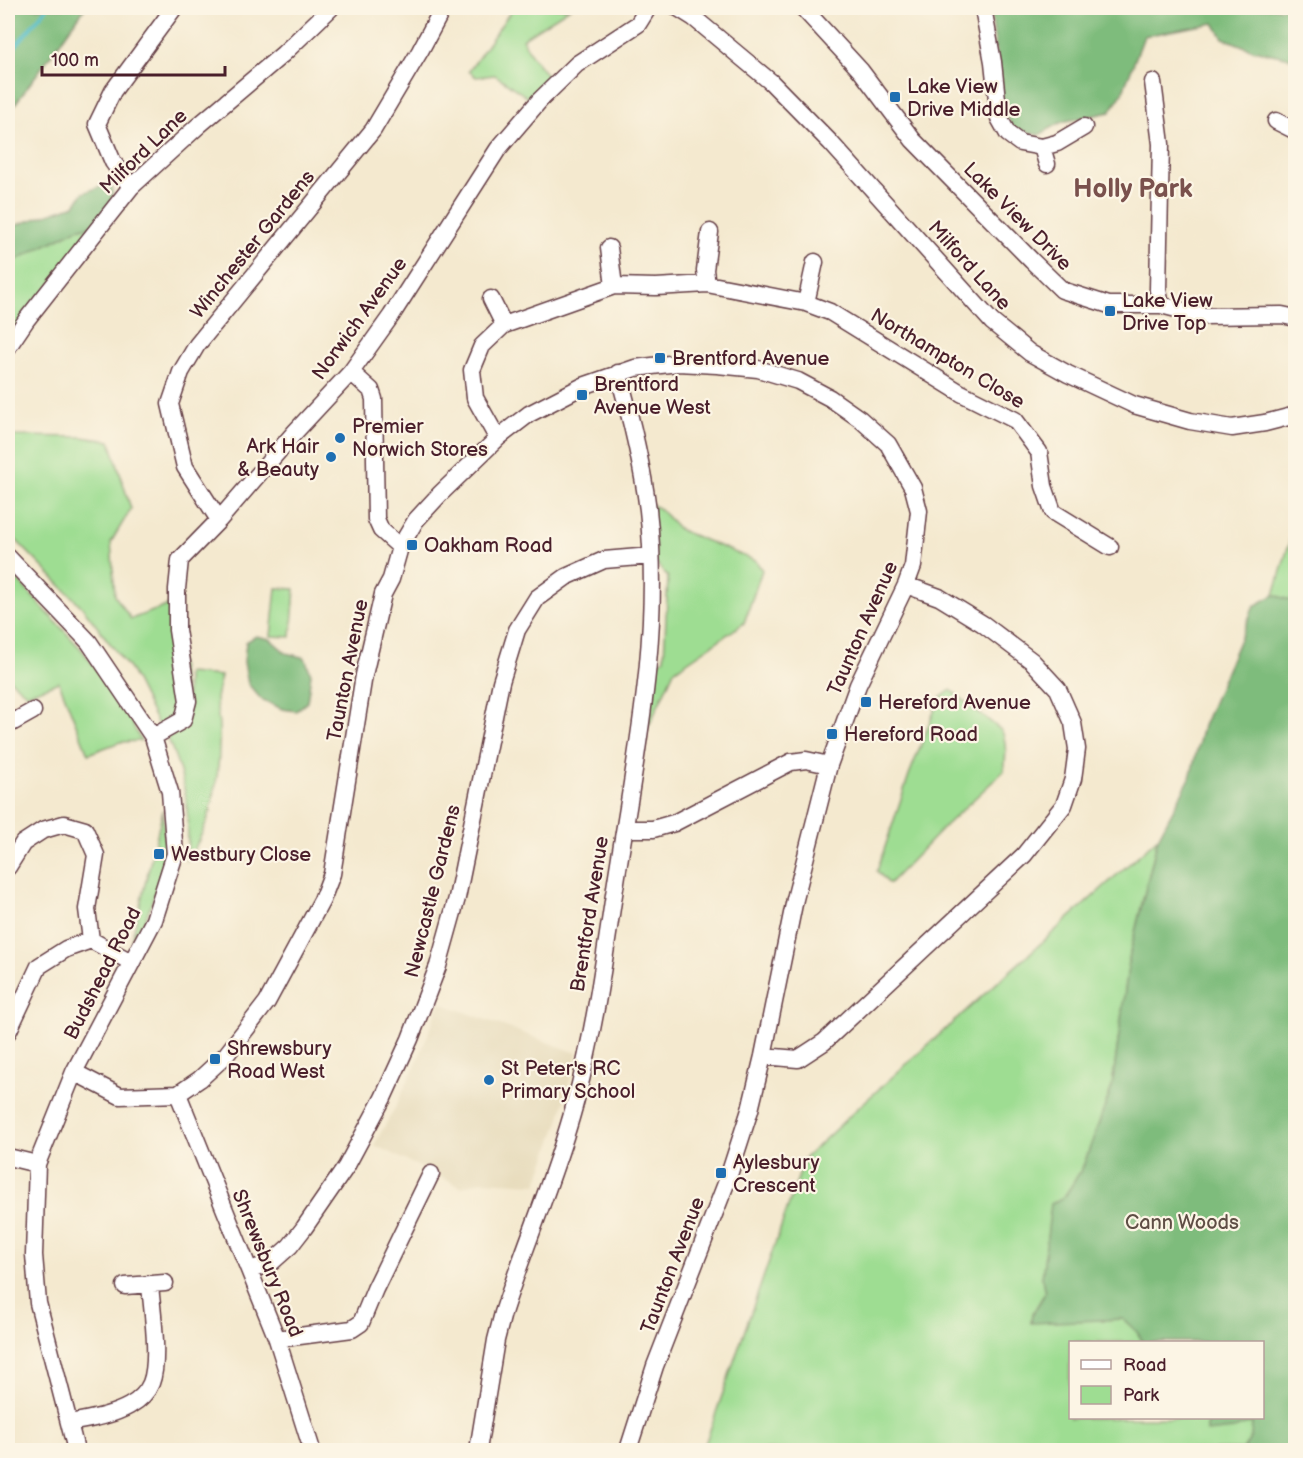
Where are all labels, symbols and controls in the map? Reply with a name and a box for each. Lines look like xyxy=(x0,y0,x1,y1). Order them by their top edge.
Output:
scale bar xyxy=(42,39,225,77)
text: 100 m xyxy=(51,50,99,71)
place label: Lake View Drive Middle xyxy=(907,75,1021,122)
marker: Lake View Drive Middle xyxy=(888,90,902,104)
street label: Milford Lane xyxy=(95,104,192,199)
street label: Lake View Drive xyxy=(958,158,1076,276)
street label: Winchester Gardens xyxy=(185,165,320,324)
district label: Holly Park xyxy=(1073,174,1193,205)
street label: Milford Lane xyxy=(923,216,1016,315)
street label: Norwich Avenue xyxy=(307,252,412,385)
place label: Lake View Drive Top xyxy=(1122,289,1213,336)
street label: Northampton Close xyxy=(866,303,1029,414)
marker: Lake View Drive Top xyxy=(1103,304,1117,318)
place label: Brentford Avenue xyxy=(672,347,830,371)
marker: Brentford Avenue xyxy=(653,351,667,365)
place label: Brentford Avenue West xyxy=(594,373,711,420)
marker: Brentford Avenue West xyxy=(575,388,589,402)
place label: Premier Norwich Stores xyxy=(352,415,488,462)
marker: Premier Norwich Stores xyxy=(333,431,347,445)
place label: Ark Hair & Beauty xyxy=(237,435,320,482)
marker: Ark Hair & Beauty xyxy=(324,450,338,464)
place label: Oakham Road xyxy=(424,534,553,558)
marker: Oakham Road xyxy=(405,538,419,552)
street label: Taunton Avenue xyxy=(823,557,903,699)
street label: Taunton Avenue xyxy=(322,597,374,743)
place label: Hereford Avenue xyxy=(878,691,1031,715)
marker: Hereford Avenue xyxy=(859,695,873,709)
place label: Hereford Road xyxy=(844,723,978,747)
marker: Hereford Road xyxy=(825,727,839,741)
street label: Newcastle Gardens xyxy=(400,802,466,980)
street label: Brentford Avenue xyxy=(566,834,614,994)
place label: Westbury Close xyxy=(171,843,311,867)
marker: Westbury Close xyxy=(152,847,166,861)
street label: Budshead Road xyxy=(59,903,147,1044)
place label: Shrewsbury Road West xyxy=(227,1037,332,1084)
marker: Shrewsbury Road West xyxy=(208,1052,222,1066)
place label: St Peter's RC Primary School xyxy=(501,1057,635,1104)
marker: St Peter's RC Primary School xyxy=(482,1073,496,1087)
place label: Aylesbury Crescent xyxy=(733,1151,820,1198)
marker: Aylesbury Crescent xyxy=(714,1166,728,1180)
street label: Shrewsbury Road xyxy=(227,1186,308,1341)
street label: Taunton Avenue xyxy=(636,1194,710,1337)
park label: Cann Woods xyxy=(1125,1211,1239,1235)
legend xyxy=(1069,1341,1264,1419)
text: Road xyxy=(1123,1355,1167,1376)
text: Park xyxy=(1123,1385,1159,1406)

